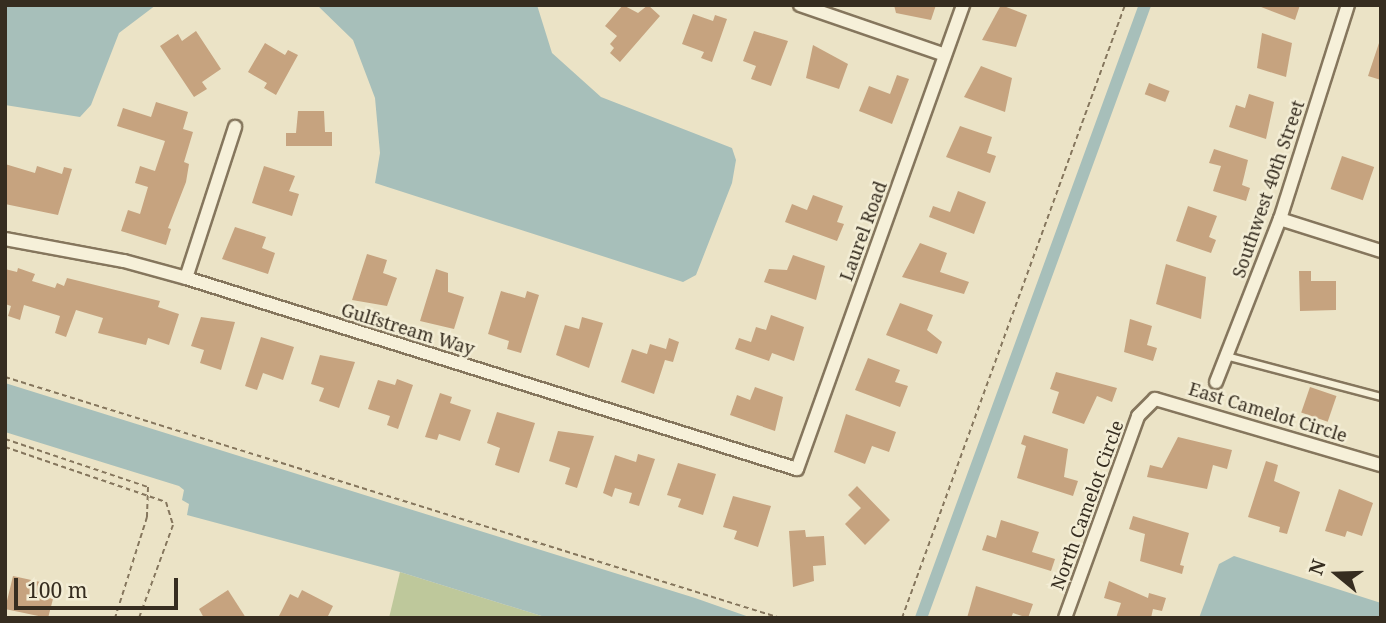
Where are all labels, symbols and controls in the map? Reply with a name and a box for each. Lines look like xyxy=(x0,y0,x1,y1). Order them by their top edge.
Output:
street label: Southwest 40th Street xyxy=(1227,97,1309,281)
street label: Laurel Road xyxy=(835,178,891,284)
street label: Gulfstream Way xyxy=(339,298,477,360)
street label: East Camelot Circle xyxy=(1186,378,1350,446)
street label: North Camelot Circle xyxy=(1046,417,1128,593)
north arrow xyxy=(1302,539,1372,609)
text: N xyxy=(1302,556,1332,578)
scale bar xyxy=(18,564,182,608)
text: 100 m xyxy=(27,576,88,604)

